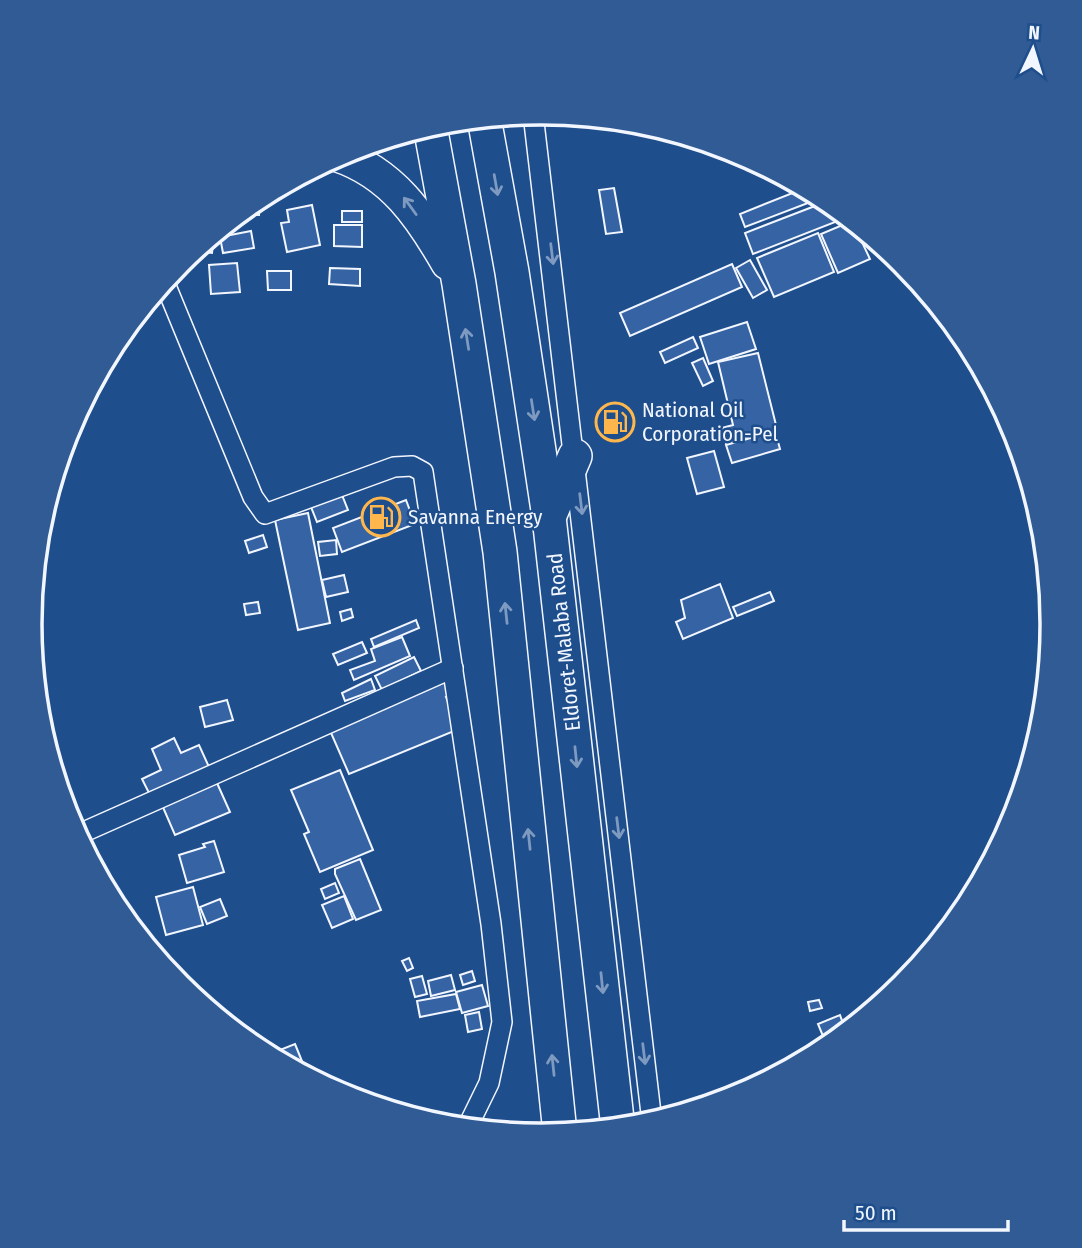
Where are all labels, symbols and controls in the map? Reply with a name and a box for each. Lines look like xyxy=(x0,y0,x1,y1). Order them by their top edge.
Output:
north arrow xyxy=(998,14,1068,84)
text: N xyxy=(1028,21,1041,44)
one-way arrow xyxy=(490,174,504,196)
one-way arrow xyxy=(402,197,417,216)
one-way arrow xyxy=(546,242,559,265)
one-way arrow xyxy=(461,328,474,351)
place label: National Oil Corporation-Pel xyxy=(642,397,779,447)
one-way arrow xyxy=(527,398,540,421)
fuel station icon: National Oil Corporation-Pel xyxy=(594,401,636,443)
one-way arrow xyxy=(574,493,587,515)
fuel station icon: Savanna Energy xyxy=(360,496,402,538)
place label: Savanna Energy xyxy=(408,504,543,530)
street label: Eldoret-Malaba Road xyxy=(542,552,586,732)
one-way arrow xyxy=(499,602,512,625)
one-way arrow xyxy=(570,745,583,768)
one-way arrow xyxy=(612,816,625,839)
one-way arrow xyxy=(523,828,536,851)
one-way arrow xyxy=(595,972,608,994)
one-way arrow xyxy=(638,1042,651,1065)
one-way arrow xyxy=(546,1055,559,1077)
scale bar xyxy=(844,1188,1009,1232)
text: 50 m xyxy=(855,1200,897,1226)

